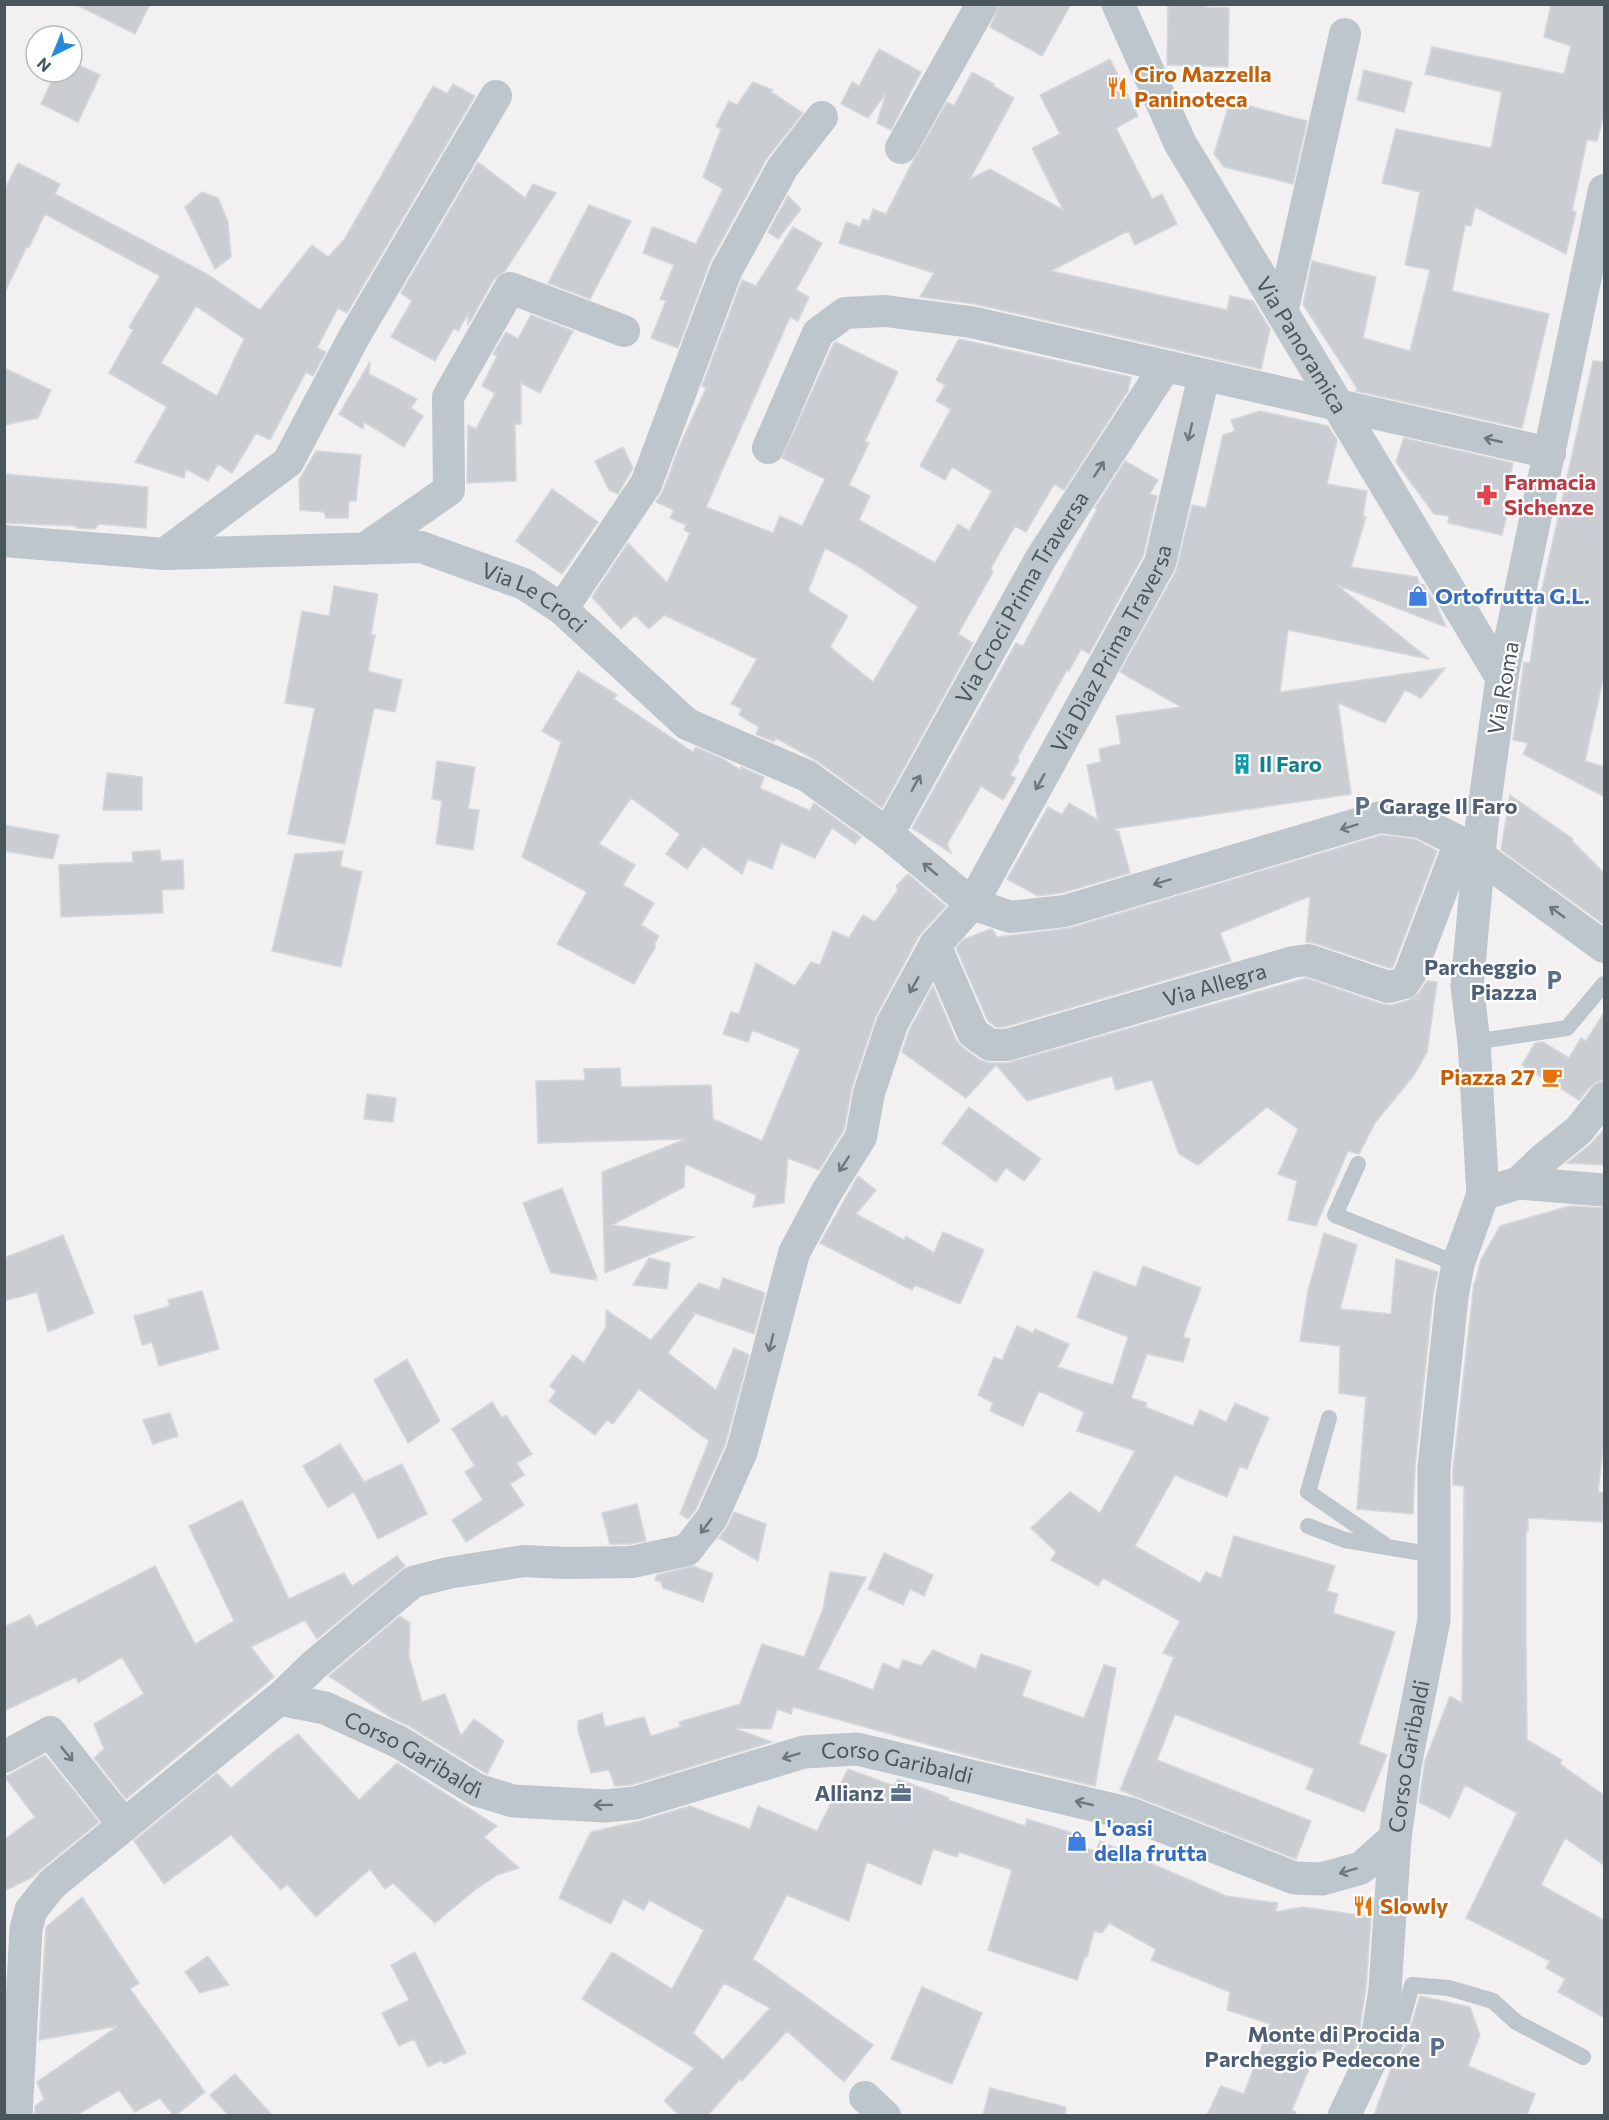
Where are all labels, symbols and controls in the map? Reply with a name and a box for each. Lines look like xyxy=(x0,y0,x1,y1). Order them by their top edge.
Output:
north arrow xyxy=(24,24,84,84)
text: N xyxy=(33,54,54,76)
place label: Ciro Mazzella Paninoteca xyxy=(1134,60,1272,112)
restaurant icon: Ciro Mazzella Paninoteca xyxy=(1105,75,1129,99)
street label: Via Panoramica xyxy=(1251,271,1354,418)
one-way arrow xyxy=(1184,423,1196,442)
one-way arrow xyxy=(1483,433,1502,445)
one-way arrow xyxy=(1093,461,1105,478)
place label: Farmacia Sichenze xyxy=(1504,468,1596,520)
pharmacy icon: Farmacia Sichenze xyxy=(1475,483,1499,507)
street label: Via Croci Prima Traversa xyxy=(949,486,1094,708)
street label: Via Diaz Prima Traversa xyxy=(1044,542,1177,757)
street label: Via Le Croci xyxy=(478,556,592,638)
place label: Ortofrutta G.L. xyxy=(1435,582,1590,609)
shop icon: Ortofrutta G.L. xyxy=(1406,584,1430,608)
street label: Via Roma xyxy=(1481,639,1524,737)
place label: Il Faro xyxy=(1259,750,1322,777)
building icon: Il Faro xyxy=(1230,752,1254,776)
one-way arrow xyxy=(1033,773,1045,790)
one-way arrow xyxy=(911,774,922,792)
place label: Garage Il Faro xyxy=(1379,792,1518,819)
parking icon: Garage Il Faro xyxy=(1350,794,1374,818)
one-way arrow xyxy=(1340,822,1359,833)
one-way arrow xyxy=(922,862,938,875)
one-way arrow xyxy=(1153,877,1172,888)
one-way arrow xyxy=(1550,906,1566,918)
place label: Parcheggio Piazza xyxy=(1424,953,1537,1005)
street label: Via Allegra xyxy=(1160,956,1270,1012)
parking icon: Parcheggio Piazza xyxy=(1542,968,1566,992)
one-way arrow xyxy=(908,975,919,993)
place label: Piazza 27 xyxy=(1440,1063,1535,1090)
cafe icon: Piazza 27 xyxy=(1540,1065,1564,1089)
one-way arrow xyxy=(837,1156,850,1173)
one-way arrow xyxy=(764,1334,776,1353)
one-way arrow xyxy=(700,1518,712,1534)
street label: Corso Garibaldi xyxy=(1382,1677,1435,1834)
street label: Corso Garibaldi xyxy=(340,1705,485,1804)
street label: Corso Garibaldi xyxy=(820,1735,976,1789)
one-way arrow xyxy=(61,1746,74,1762)
one-way arrow xyxy=(782,1751,801,1762)
place label: Allianz xyxy=(814,1779,884,1806)
office icon: Allianz xyxy=(889,1781,913,1805)
one-way arrow xyxy=(1075,1797,1094,1809)
one-way arrow xyxy=(593,1799,613,1811)
place label: L'oasi della frutta xyxy=(1094,1814,1207,1866)
shop icon: L'oasi della frutta xyxy=(1065,1829,1089,1853)
one-way arrow xyxy=(1339,1866,1358,1877)
place label: Slowly xyxy=(1380,1892,1448,1919)
restaurant icon: Slowly xyxy=(1351,1894,1375,1918)
place label: Monte di Procida Parcheggio Pedecone xyxy=(1205,2020,1420,2072)
parking icon: Monte di Procida Parcheggio Pedecone xyxy=(1425,2035,1449,2059)

